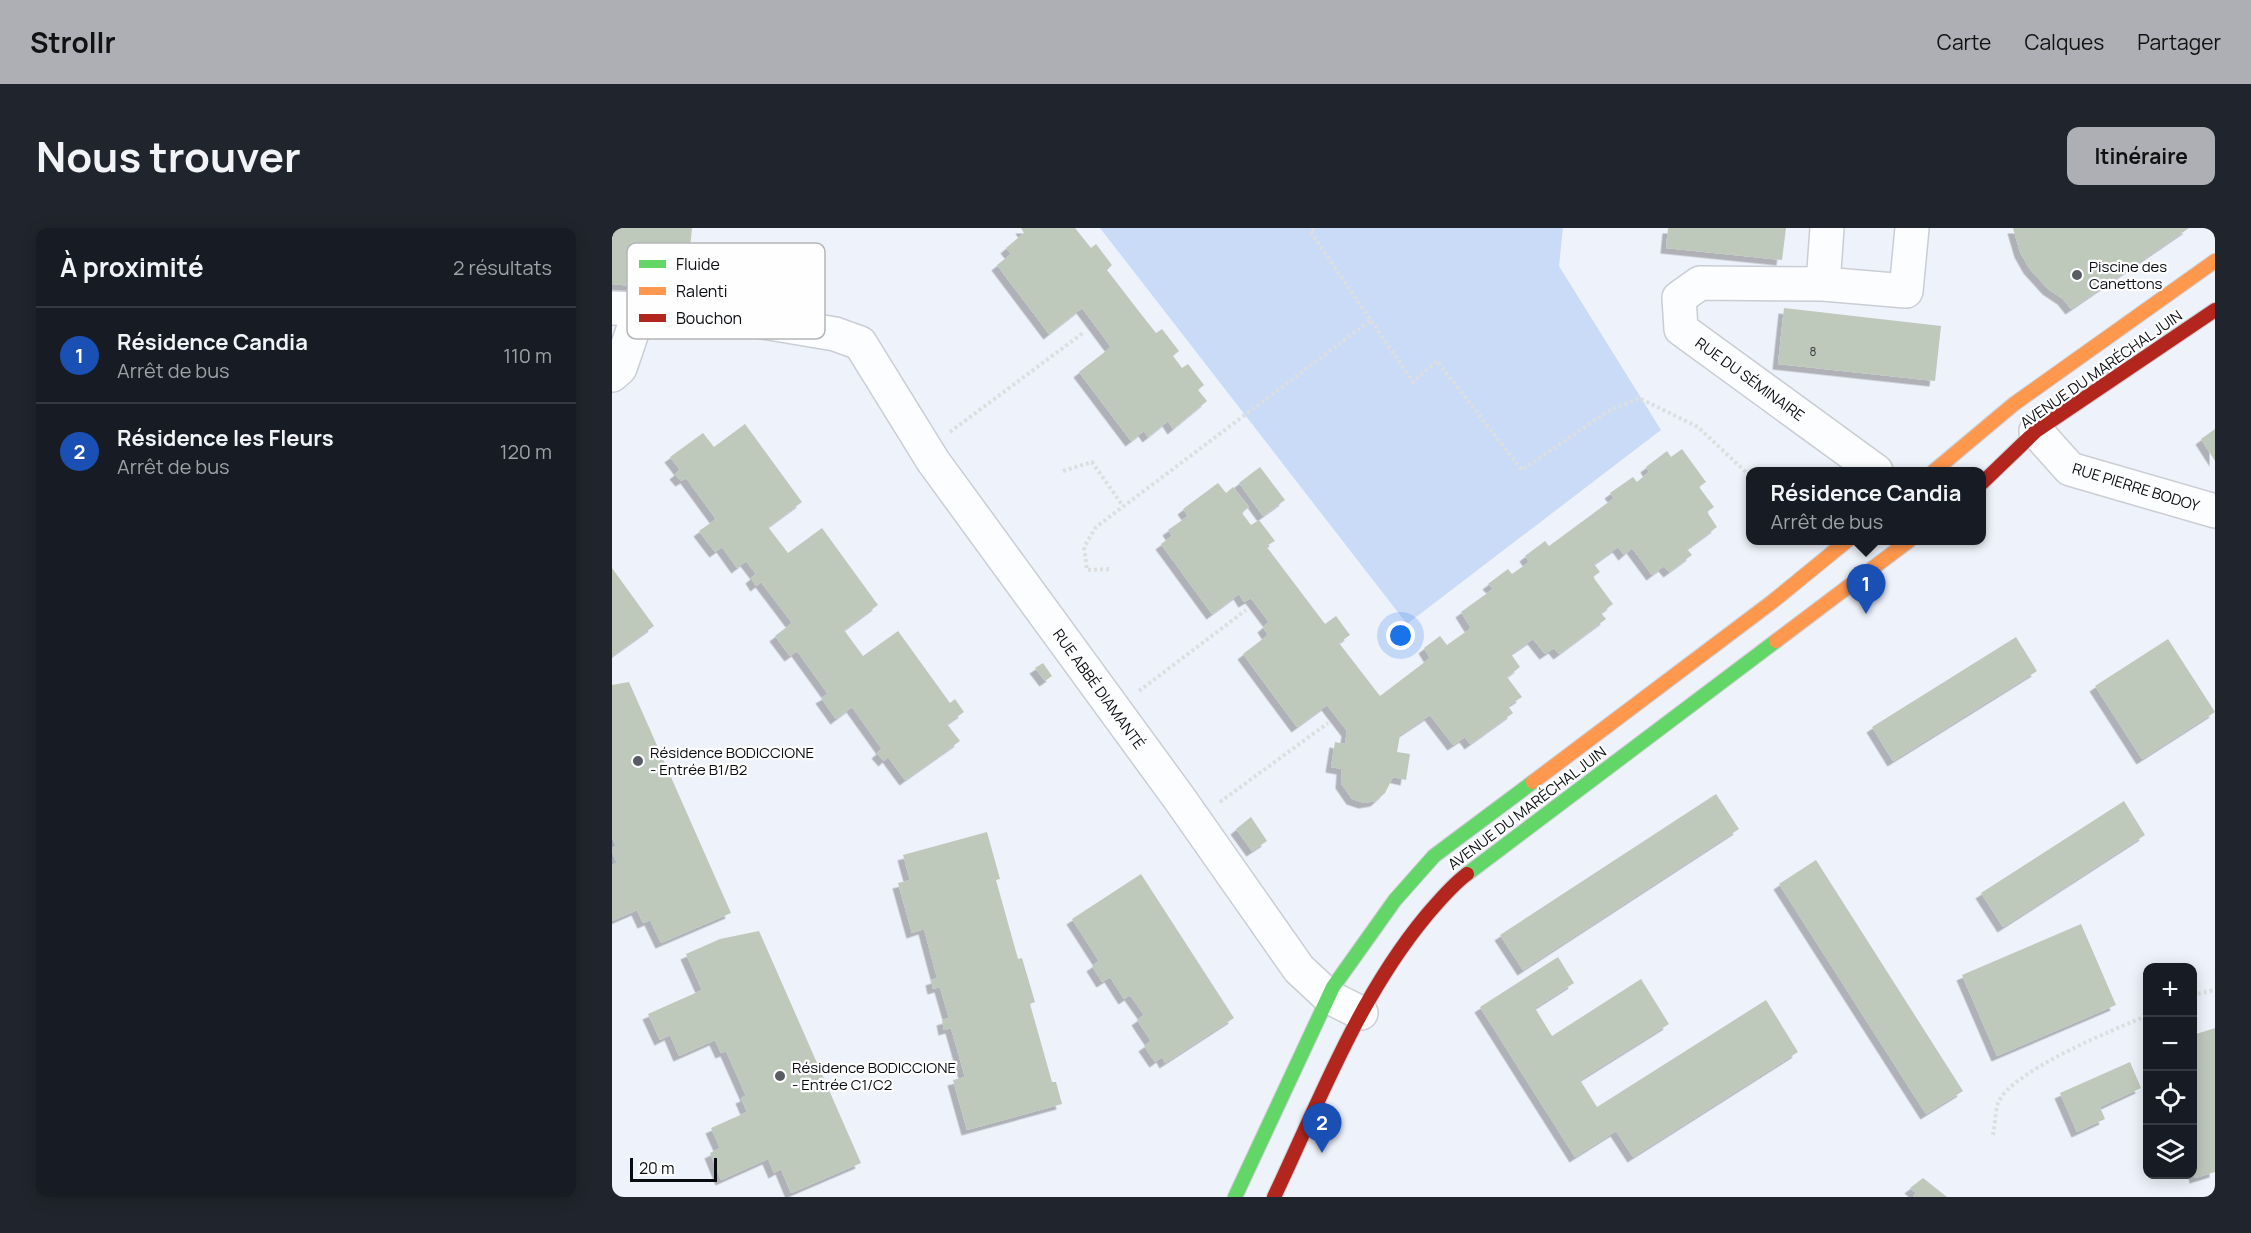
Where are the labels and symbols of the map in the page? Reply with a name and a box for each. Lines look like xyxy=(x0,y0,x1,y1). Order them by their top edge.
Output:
legend xyxy=(627,243,825,339)
text: Fluide xyxy=(676,253,720,275)
place label: Piscine des Canettons xyxy=(2089,256,2167,294)
marker: Piscine des Canettons xyxy=(2070,268,2084,282)
text: Ralenti xyxy=(676,280,727,302)
street label: AVENUE DU MARÉCHAL JUIN xyxy=(2016,305,2186,433)
text: Bouchon xyxy=(676,307,742,329)
street label: RUE DU SÉMINAIRE xyxy=(1691,332,1809,426)
house number: 8 xyxy=(1810,343,1817,360)
street label: RUE PIERRE BODOY xyxy=(2070,458,2203,517)
pin: 1 xyxy=(1846,564,1886,614)
your location xyxy=(1386,621,1415,650)
street label: RUE ABBÉ DIAMANTÉ xyxy=(1048,625,1150,753)
street label: AVENUE DU MARÉCHAL JUIN xyxy=(1443,741,1611,875)
place label: Résidence BODICCIONE - Entrée B1/B2 xyxy=(650,742,814,780)
marker: Résidence BODICCIONE - Entrée B1/B2 xyxy=(631,754,645,768)
place label: Résidence BODICCIONE - Entrée C1/C2 xyxy=(792,1057,956,1095)
marker: Résidence BODICCIONE - Entrée C1/C2 xyxy=(773,1069,787,1083)
pin: 2 xyxy=(1302,1104,1342,1153)
scale bar xyxy=(630,1155,717,1182)

